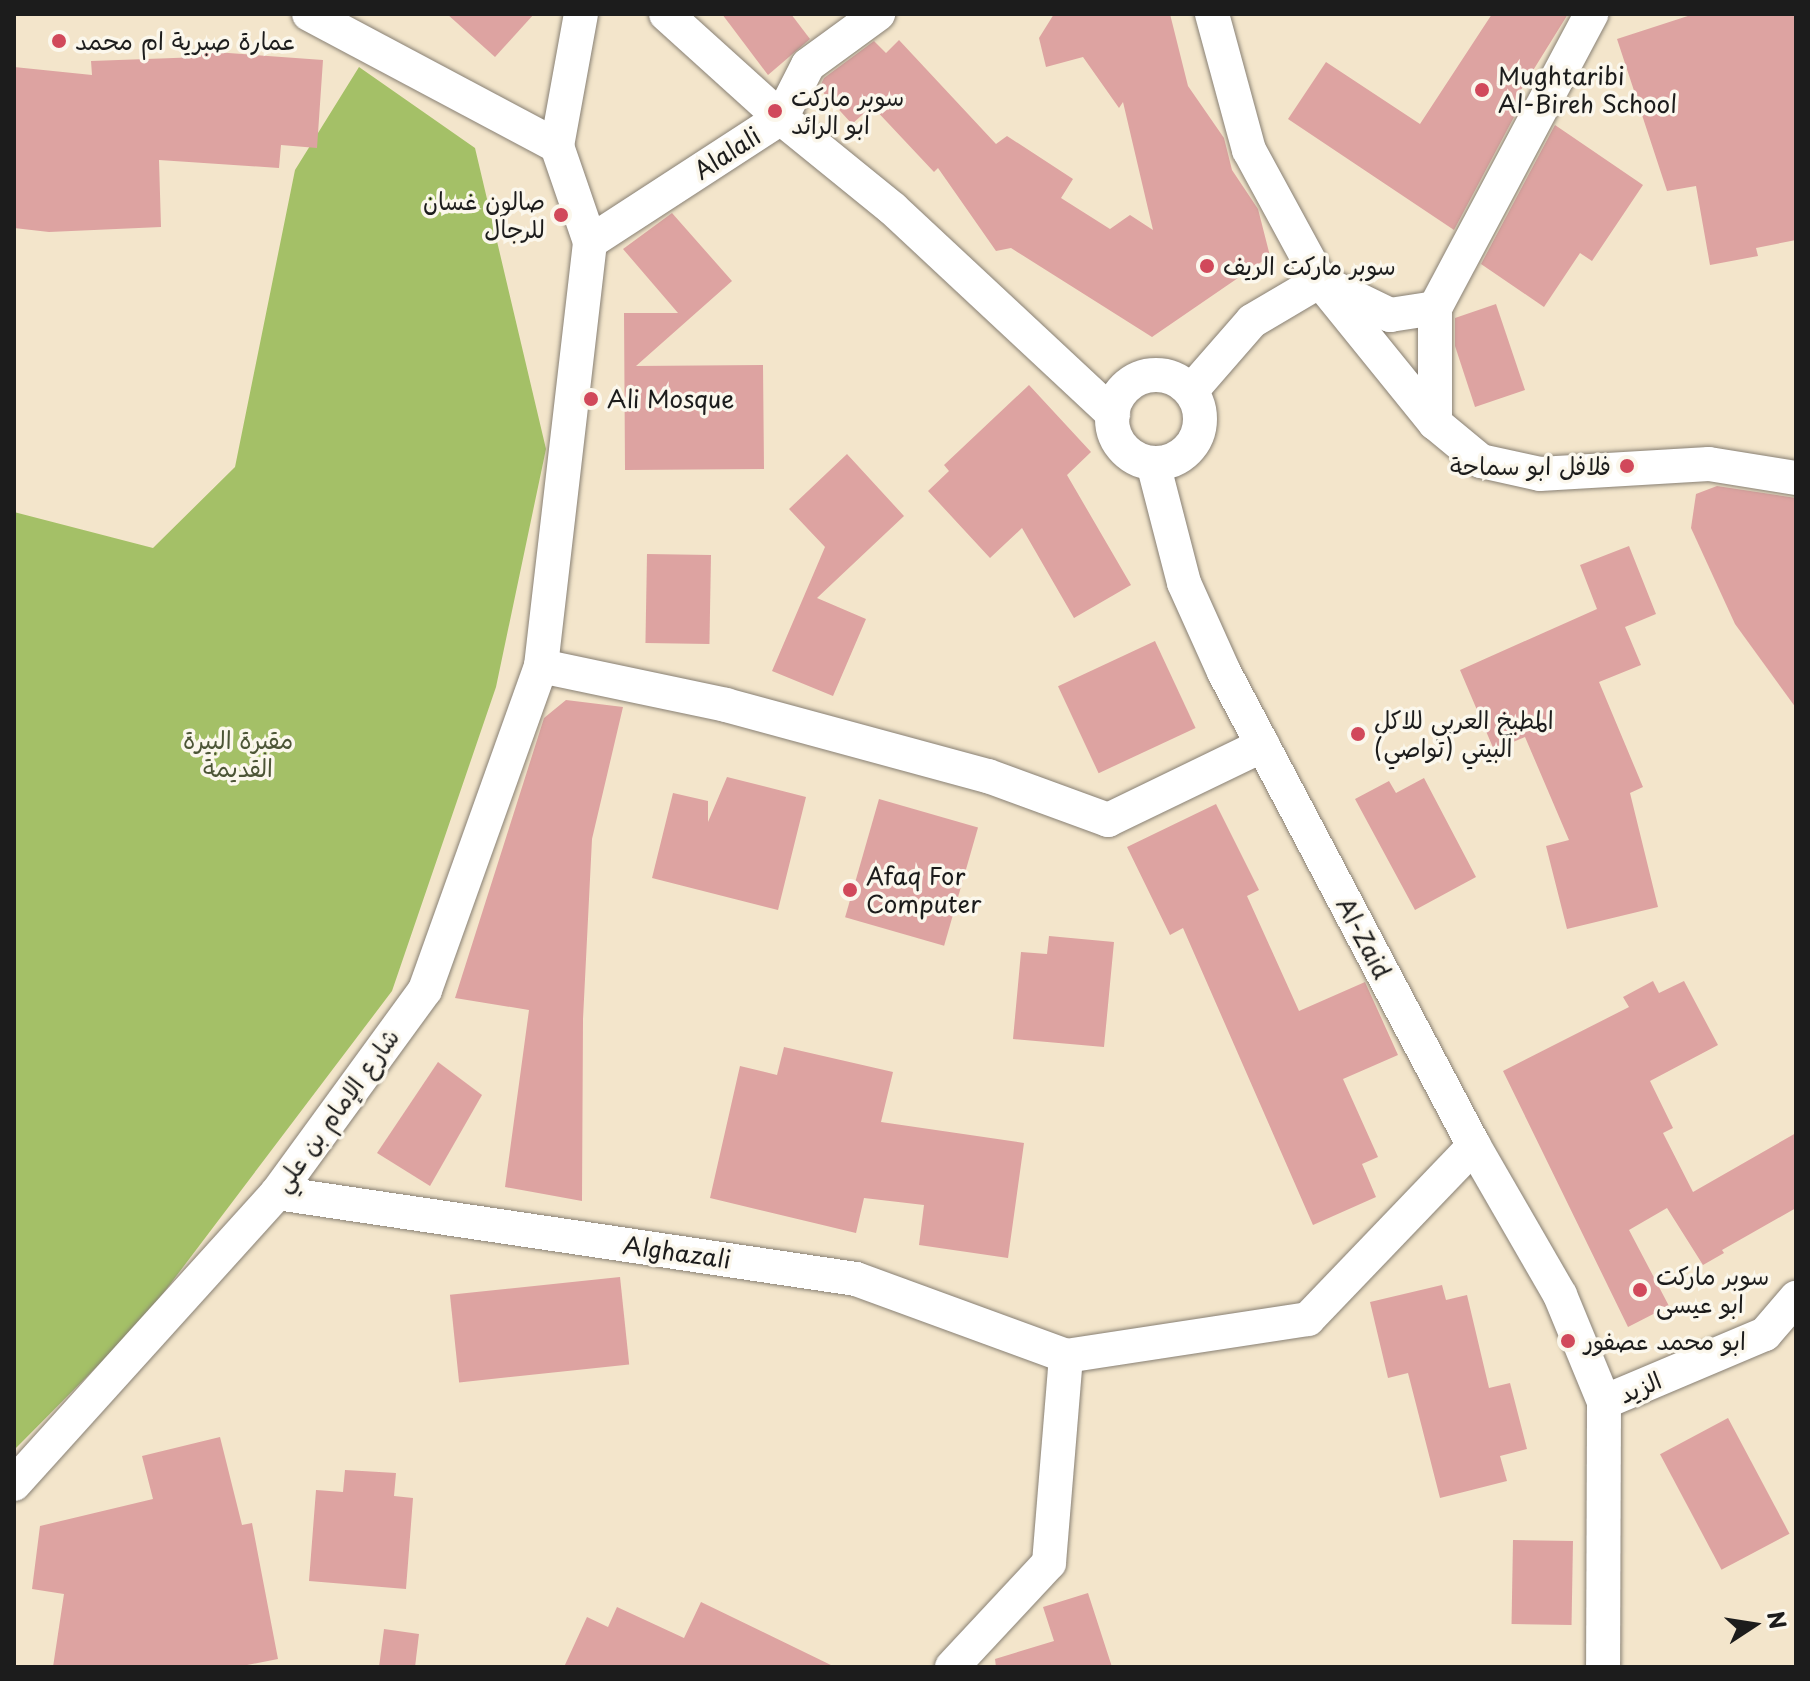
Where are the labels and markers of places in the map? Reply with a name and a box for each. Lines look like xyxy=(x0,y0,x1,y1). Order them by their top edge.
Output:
place label: عمارة صبرية ام محمد xyxy=(75,27,297,55)
marker: عمارة صبرية ام محمد xyxy=(50,32,68,50)
place label: Mughtaribi Al-Bireh School xyxy=(1498,62,1679,118)
marker: Mughtaribi Al-Bireh School xyxy=(1473,81,1491,99)
place label: سوبر ماركت ابو الرائد xyxy=(791,83,904,139)
marker: سوبر ماركت ابو الرائد xyxy=(766,102,784,120)
place label: صالون غسان للرجال xyxy=(423,187,545,243)
marker: صالون غسان للرجال xyxy=(552,206,570,224)
place label: سوبر ماركت الريف xyxy=(1223,252,1396,280)
marker: سوبر ماركت الريف xyxy=(1198,257,1216,275)
place label: Ali Mosque xyxy=(607,385,734,413)
marker: Ali Mosque xyxy=(582,390,600,408)
place label: فلافل ابو سماحة xyxy=(1450,452,1611,480)
marker: فلافل ابو سماحة xyxy=(1618,457,1636,475)
place label: المطبخ العربي للاكل البيتي (تواصي) xyxy=(1374,706,1554,762)
marker: المطبخ العربي للاكل البيتي (تواصي) xyxy=(1349,725,1367,743)
place label: Afaq For Computer xyxy=(866,862,981,918)
marker: Afaq For Computer xyxy=(841,881,859,899)
place label: سوبر ماركت ابو عيسی xyxy=(1656,1262,1769,1318)
marker: سوبر ماركت ابو عيسی xyxy=(1631,1281,1649,1299)
place label: ابو محمد عصفور xyxy=(1584,1327,1746,1355)
marker: ابو محمد عصفور xyxy=(1559,1332,1577,1350)

